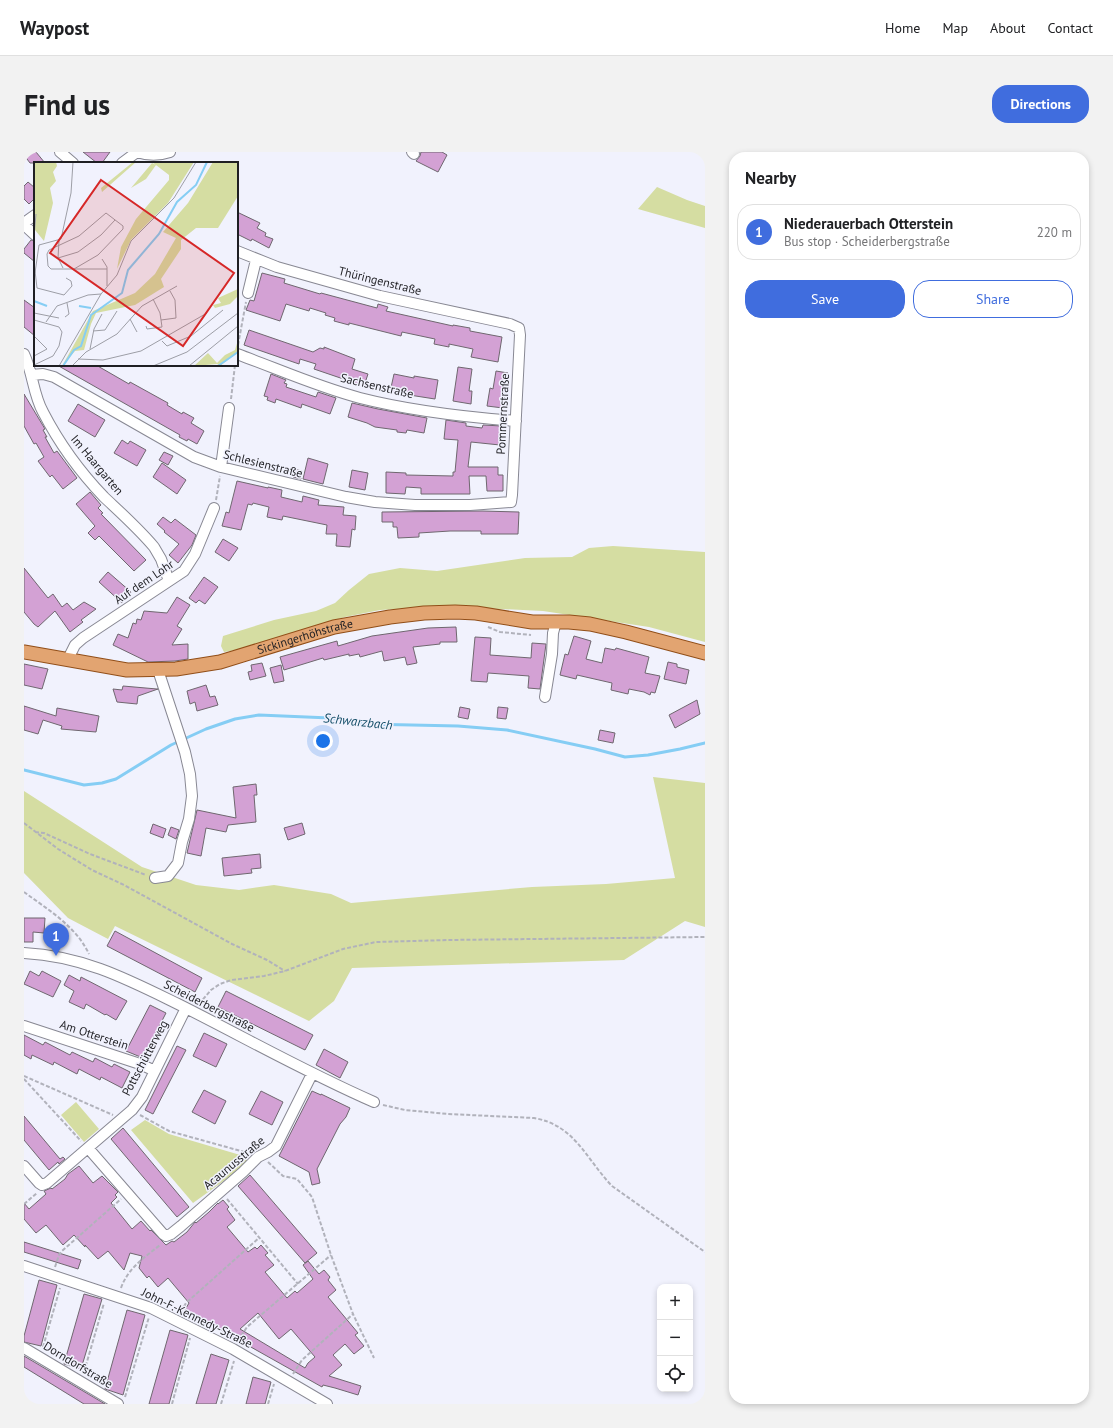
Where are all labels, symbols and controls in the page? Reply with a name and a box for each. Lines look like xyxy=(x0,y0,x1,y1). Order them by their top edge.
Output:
text: Waypost xyxy=(20,16,89,40)
text: Home xyxy=(885,19,920,37)
text: Map xyxy=(942,19,968,37)
text: About xyxy=(990,19,1026,37)
text: Contact xyxy=(1048,19,1093,37)
button: Directions xyxy=(992,85,1089,123)
text: Find us xyxy=(24,86,110,123)
inset map xyxy=(34,162,238,366)
text: Nearby xyxy=(745,167,796,189)
text: Niederauerbach Otterstein xyxy=(784,214,953,233)
text: 1 xyxy=(755,224,763,241)
text: 220 m xyxy=(1037,224,1072,241)
text: Bus stop · Scheiderbergstraße xyxy=(784,233,950,250)
street label: Thüringenstraße xyxy=(337,263,423,298)
button: Save xyxy=(745,280,905,318)
button: Share xyxy=(913,280,1073,318)
street label: Sachsenstraße xyxy=(339,370,415,401)
street label: Pommernstraße xyxy=(493,373,512,455)
street label: Im Haargarten xyxy=(68,432,127,498)
street label: Schlesienstraße xyxy=(222,446,304,481)
street label: Auf dem Lohr xyxy=(111,556,176,607)
street label: Sickingerhöhstraße xyxy=(255,616,354,657)
water label: Schwarzbach xyxy=(323,709,393,734)
your location xyxy=(313,731,333,751)
pin: 1 xyxy=(43,923,69,956)
street label: Scheiderbergstraße xyxy=(161,976,257,1035)
street label: Am Otterstein xyxy=(58,1016,130,1053)
street label: Pottschütterweg xyxy=(118,1017,171,1098)
street label: Acaunusstraße xyxy=(200,1133,267,1193)
street label: John-F.-Kennedy-Straße xyxy=(139,1284,255,1351)
map controls xyxy=(657,1284,693,1392)
button: + xyxy=(657,1284,693,1320)
button: − xyxy=(657,1320,693,1356)
street label: Dorndorfstraße xyxy=(41,1338,116,1391)
button: locate xyxy=(657,1356,693,1392)

